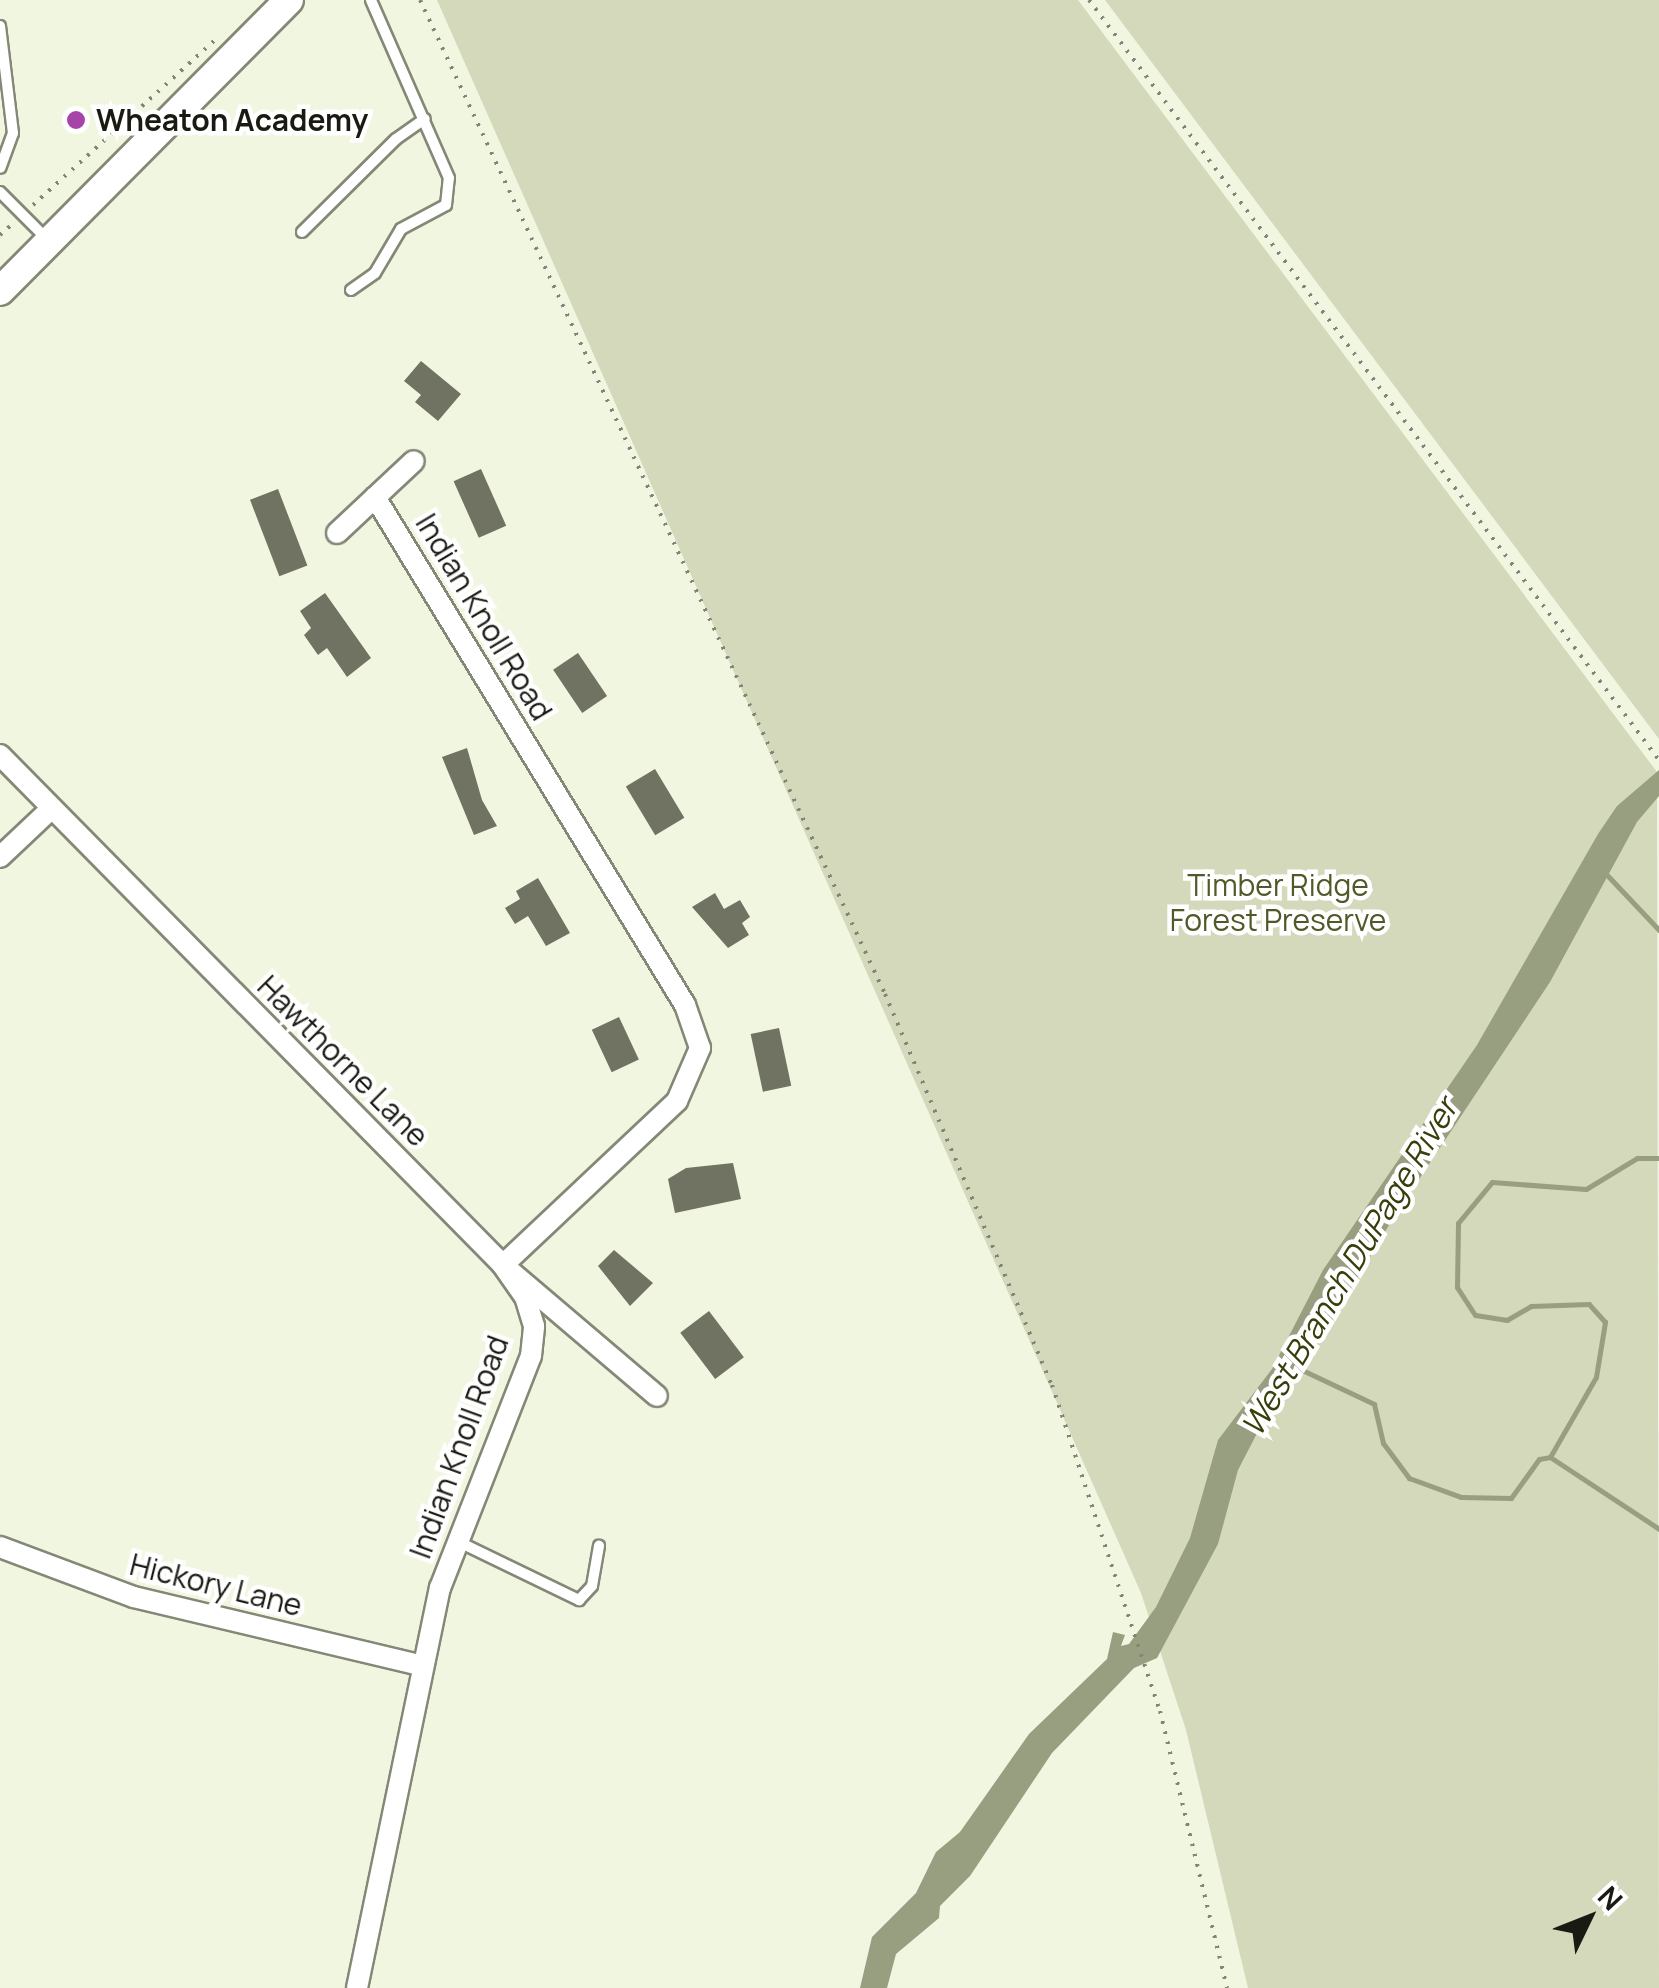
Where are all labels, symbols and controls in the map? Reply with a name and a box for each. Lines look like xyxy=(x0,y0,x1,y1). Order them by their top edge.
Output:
place label: Wheaton Academy xyxy=(96,102,368,138)
marker: Wheaton Academy xyxy=(65,109,87,131)
street label: Indian Knoll Road xyxy=(408,507,560,727)
park label: Timber Ridge Forest Preserve xyxy=(1170,867,1386,938)
street label: Hawthorne Lane xyxy=(250,968,436,1154)
water label: West Branch DuPage River xyxy=(1233,1091,1465,1443)
street label: Indian Knoll Road xyxy=(402,1331,516,1563)
street label: Hickory Lane xyxy=(126,1546,306,1624)
north arrow xyxy=(1539,1868,1639,1968)
text: N xyxy=(1590,1877,1632,1918)

